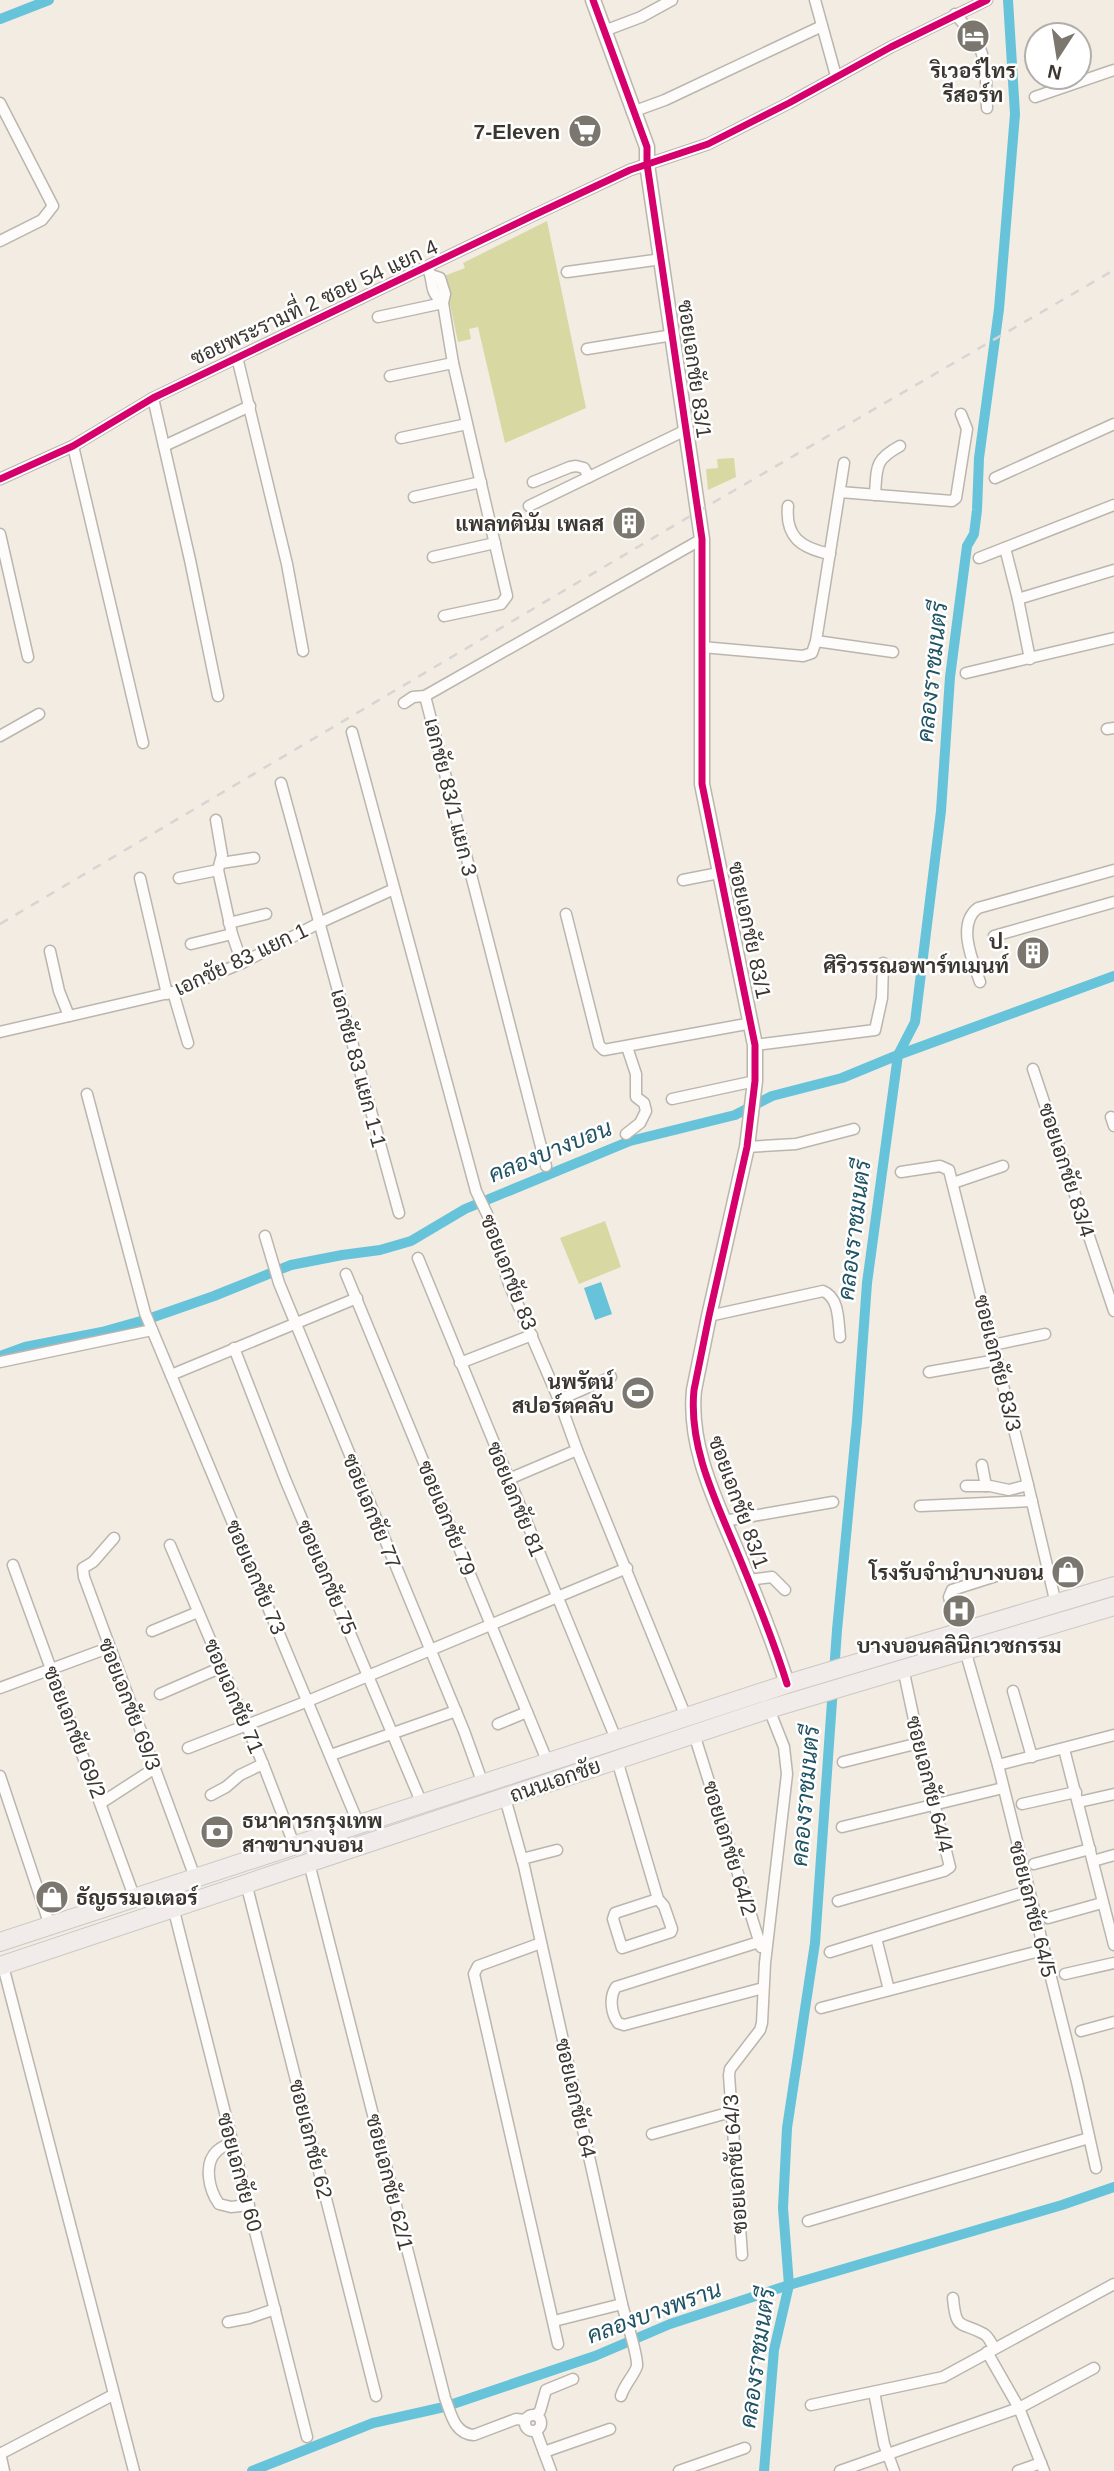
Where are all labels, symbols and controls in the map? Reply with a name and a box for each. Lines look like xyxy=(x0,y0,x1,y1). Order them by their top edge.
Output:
hotel icon: ริเวอร์ไทร รีสอร์ท xyxy=(954,17,992,55)
north arrow xyxy=(1023,21,1093,91)
place label: ริเวอร์ไทร รีสอร์ท xyxy=(929,57,1016,106)
text: N xyxy=(1046,60,1063,84)
supermarket icon: 7-Eleven xyxy=(566,112,604,150)
place label: 7-Eleven xyxy=(474,120,560,143)
street label: ซอยพระรามที่ 2 ซอย 54 แยก 4 xyxy=(183,227,442,370)
street label: ซอยเอกชัย 83/1 xyxy=(674,298,716,440)
building icon: แพลทตินัม เพลส xyxy=(610,504,648,542)
place label: แพลทตินัม เพลส xyxy=(455,512,604,535)
water label: คลองราชมนตรี xyxy=(910,598,953,744)
street label: เอกชัย 83/1 แยก 3 xyxy=(420,716,482,878)
street label: ซอยเอกชัย 83/1 xyxy=(724,859,776,1001)
street label: เอกชัย 83 แยก 1 xyxy=(171,918,311,1000)
place label: ป. ศิริวรรณอพาร์ทเมนท์ xyxy=(823,930,1010,977)
building icon: ป. ศิริวรรณอพาร์ทเมนท์ xyxy=(1014,934,1052,972)
street label: เอกชัย 83 แยก 1-1 xyxy=(327,986,391,1150)
street label: ซอยเอกชัย 83/4 xyxy=(1034,1100,1100,1240)
water label: คลองบางบอน xyxy=(485,1114,616,1188)
water label: คลองราชมนตรี xyxy=(831,1156,876,1302)
street label: ซอยเอกชัย 83 xyxy=(476,1211,542,1333)
street label: ซอยเอกชัย 83/3 xyxy=(970,1292,1026,1434)
place label: นพรัตน์ สปอร์ตคลับ xyxy=(512,1369,615,1417)
sports icon: นพรัตน์ สปอร์ตคลับ xyxy=(619,1374,657,1412)
street label: ซอยเอกชัย 83/1 xyxy=(704,1432,774,1572)
street label: ซอยเอกชัย 81 xyxy=(482,1438,550,1560)
street label: ซอยเอกชัย 77 xyxy=(338,1450,406,1572)
street label: ซอยเอกชัย 79 xyxy=(413,1457,481,1579)
street label: ซอยเอกชัย 73 xyxy=(222,1516,290,1638)
street label: ซอยเอกชัย 75 xyxy=(293,1516,361,1638)
shop icon: โรงรับจำนำบางบอน xyxy=(1049,1553,1087,1591)
place label: โรงรับจำนำบางบอน xyxy=(867,1559,1044,1584)
hospital icon: บางบอนคลินิกเวชกรรม xyxy=(940,1592,978,1630)
place label: บางบอนคลินิกเวชกรรม xyxy=(857,1634,1061,1657)
street label: ซอยเอกชัย 69/3 xyxy=(94,1635,166,1773)
street label: ซอยเอกชัย 71 xyxy=(200,1635,268,1757)
street label: ซอยเอกชัย 69/2 xyxy=(39,1663,111,1801)
street label: ซอยเอกชัย 64/4 xyxy=(902,1713,958,1855)
water label: คลองราชมนตรี xyxy=(784,1722,824,1867)
street label: ถนนเอกชัย xyxy=(507,1754,603,1806)
street label: ซอยเอกชัย 64/2 xyxy=(699,1778,761,1918)
place label: ธนาคารกรุงเทพ สาขาบางบอน xyxy=(242,1809,383,1856)
bank icon: ธนาคารกรุงเทพ สาขาบางบอน xyxy=(198,1813,236,1851)
street label: ซอยเอกชัย 64/5 xyxy=(1005,1838,1061,1980)
shop icon: ธัญธรมอเตอร์ xyxy=(33,1878,71,1916)
place label: ธัญธรมอเตอร์ xyxy=(76,1885,199,1911)
street label: ซอยเอกชัย 64 xyxy=(551,2036,601,2160)
street label: ซอยเอกชัย 62 xyxy=(285,2077,337,2201)
street label: ซอยเอกชัย 64/3 xyxy=(719,2094,751,2234)
street label: ซอยเอกชัย 60 xyxy=(213,2110,267,2234)
street label: ซอยเอกชัย 62/1 xyxy=(362,2111,418,2253)
water label: คลองบางพราน xyxy=(583,2276,725,2348)
water label: คลองราชมนตรี xyxy=(732,2284,780,2430)

